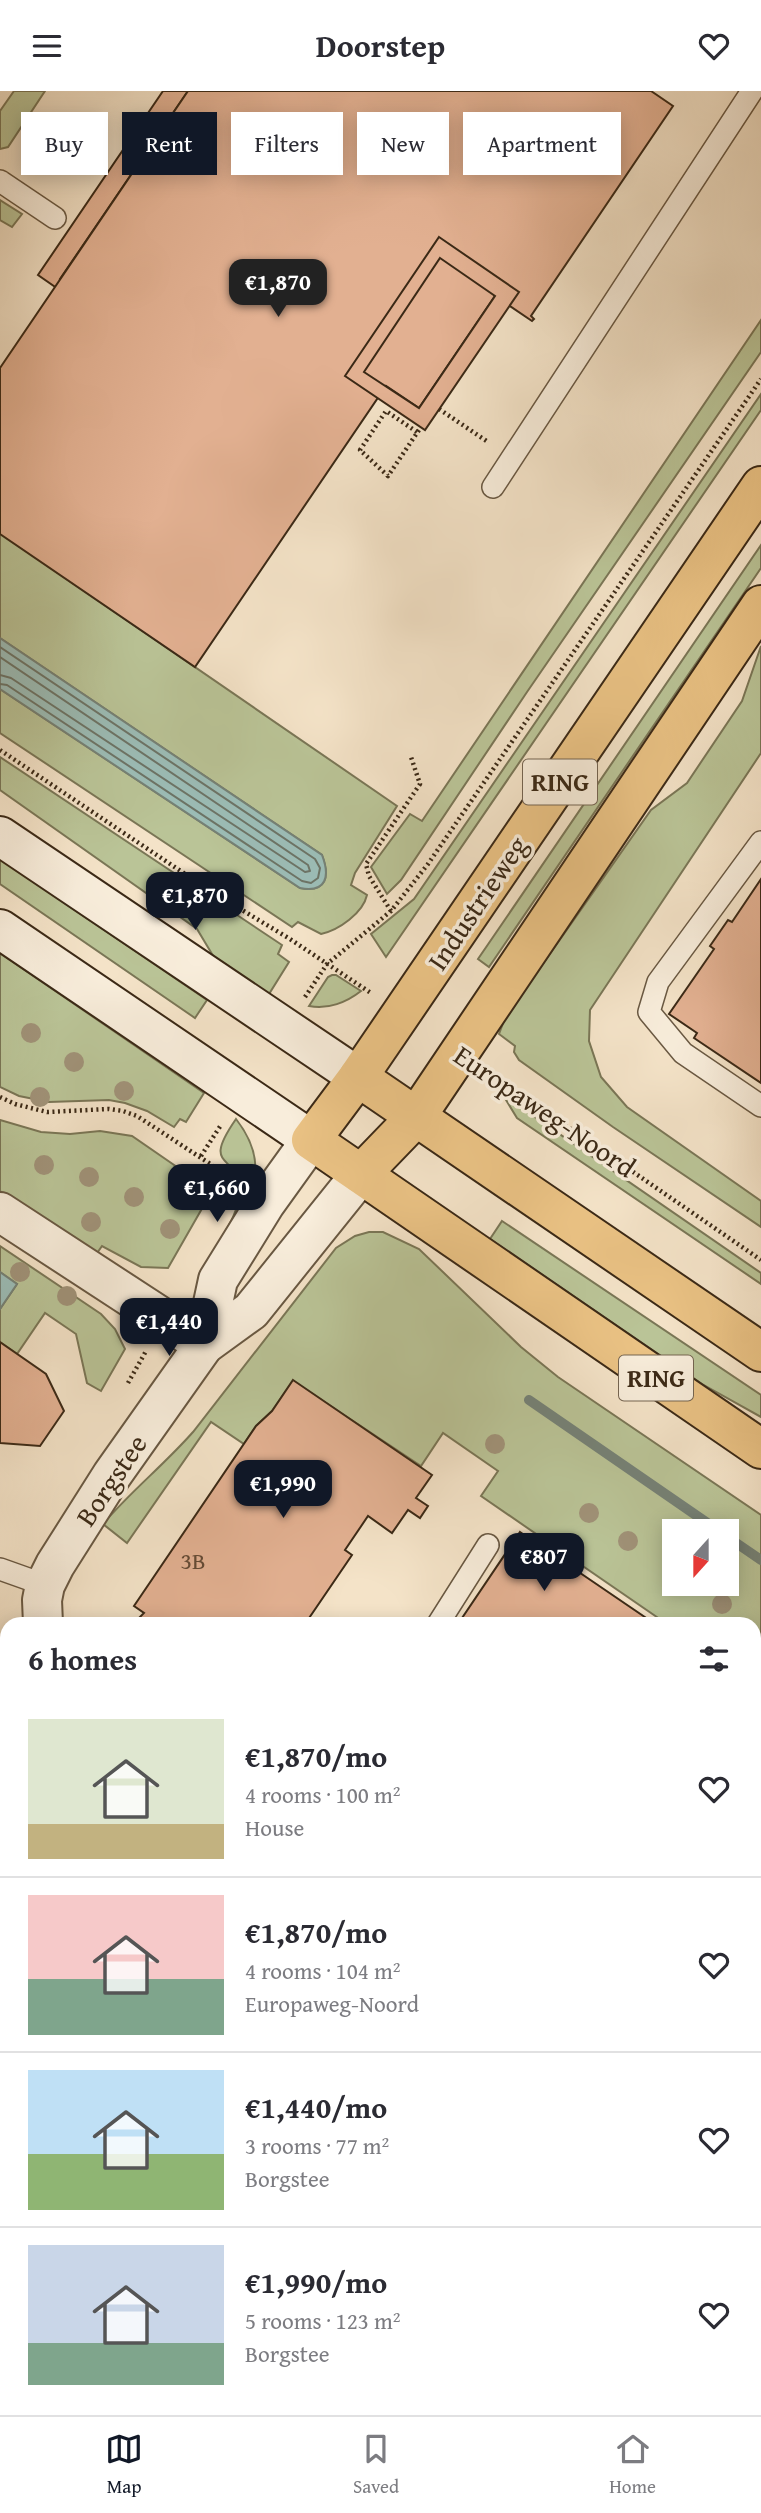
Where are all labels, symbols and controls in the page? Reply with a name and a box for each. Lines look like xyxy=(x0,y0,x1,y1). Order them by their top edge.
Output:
text: Doorstep xyxy=(316,22,445,69)
icon: menu xyxy=(28,27,66,65)
icon: heart xyxy=(695,27,733,65)
chip: Buy xyxy=(21,112,108,175)
chip: Rent xyxy=(122,112,217,175)
chip: Filters xyxy=(231,112,343,175)
chip: New xyxy=(357,112,449,175)
chip: Apartment xyxy=(463,112,621,175)
pin: €1,870 xyxy=(221,259,335,319)
text: €1,870 xyxy=(245,265,311,298)
road number: RING xyxy=(523,759,597,804)
street label: Industrieweg xyxy=(416,827,537,978)
pin: €1,870 xyxy=(138,873,252,932)
text: €1,870 xyxy=(162,878,228,911)
street label: Europaweg-Noord xyxy=(446,1034,645,1187)
pin: €1,660 xyxy=(160,1165,274,1224)
text: €1,660 xyxy=(184,1170,250,1203)
pin: €1,440 xyxy=(112,1299,226,1358)
text: €1,440 xyxy=(136,1304,202,1337)
road number: RING xyxy=(619,1355,693,1401)
street label: Borgstee xyxy=(65,1426,156,1534)
pin: €1,990 xyxy=(226,1461,340,1520)
text: €1,990 xyxy=(250,1466,316,1499)
north arrow xyxy=(662,1519,738,1596)
map controls xyxy=(662,1519,739,1596)
pin: €807 xyxy=(503,1533,585,1593)
text: €807 xyxy=(520,1539,568,1572)
house number: 3B xyxy=(180,1543,206,1578)
text: 6 homes xyxy=(28,1637,137,1681)
icon: filters xyxy=(695,1640,733,1678)
text: €1,870/mo xyxy=(245,1734,387,1778)
icon: home xyxy=(84,1747,168,1831)
icon: heart xyxy=(695,1770,733,1808)
text: 4 rooms · 100 m² xyxy=(245,1778,400,1811)
text: House xyxy=(245,1811,304,1844)
text: €1,870/mo xyxy=(245,1910,387,1954)
icon: home xyxy=(84,1923,168,2007)
icon: heart xyxy=(695,1946,733,1984)
text: 4 rooms · 104 m² xyxy=(245,1954,400,1987)
text: Europaweg-Noord xyxy=(245,1987,419,2020)
text: €1,440/mo xyxy=(245,2085,387,2129)
icon: home xyxy=(84,2098,168,2182)
icon: heart xyxy=(695,2121,733,2159)
text: 3 rooms · 77 m² xyxy=(245,2129,389,2162)
text: Borgstee xyxy=(245,2162,330,2195)
text: €1,990/mo xyxy=(245,2260,387,2304)
icon: home xyxy=(84,2273,168,2357)
icon: heart xyxy=(695,2296,733,2334)
text: 5 rooms · 123 m² xyxy=(245,2304,400,2337)
text: Borgstee xyxy=(245,2337,330,2370)
tab: Map xyxy=(105,2430,143,2500)
tab: Saved xyxy=(353,2430,399,2500)
tab: Home xyxy=(609,2430,656,2500)

